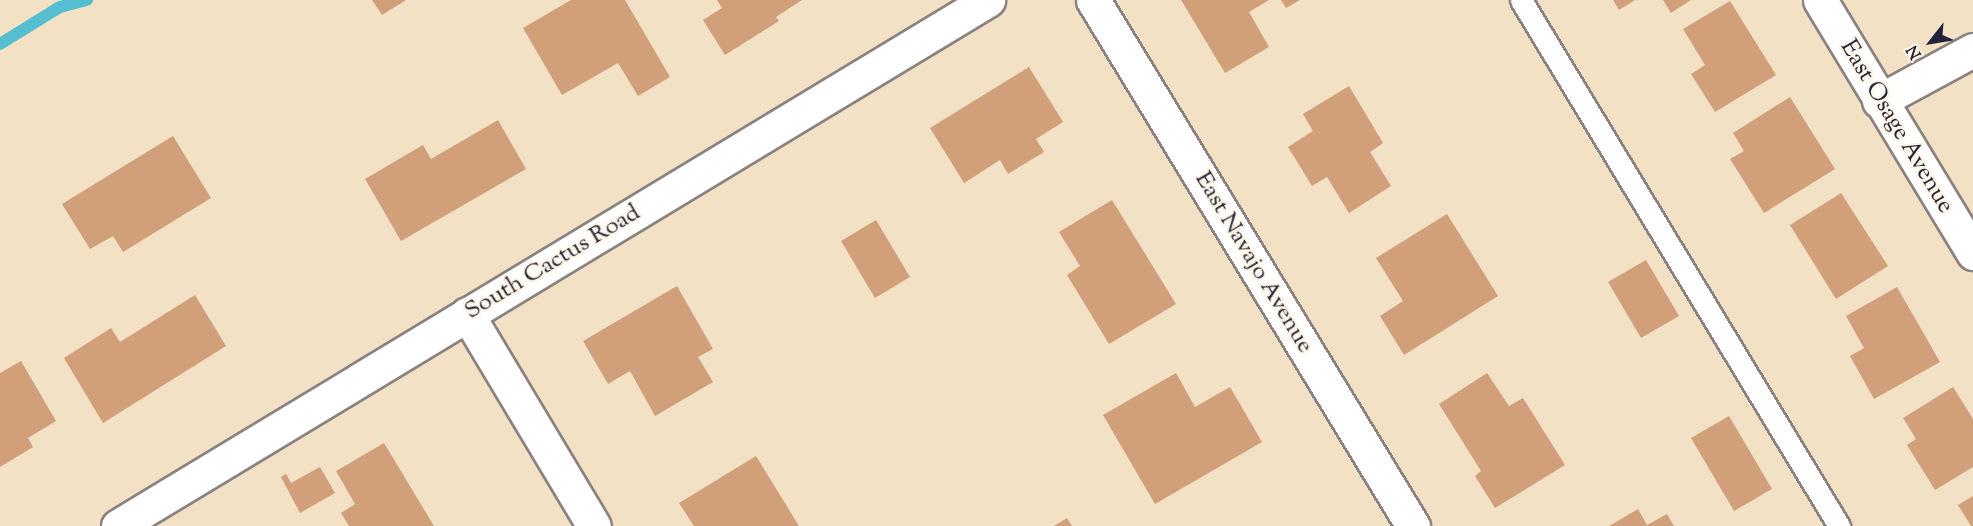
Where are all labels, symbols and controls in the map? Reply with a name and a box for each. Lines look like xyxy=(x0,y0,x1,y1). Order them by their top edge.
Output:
north arrow xyxy=(1901,12,1961,72)
street label: East Osage Avenue xyxy=(1833,35,1959,219)
text: N xyxy=(1902,40,1928,63)
street label: East Navajo Avenue xyxy=(1187,167,1319,359)
street label: South Cactus Road xyxy=(460,199,646,327)

